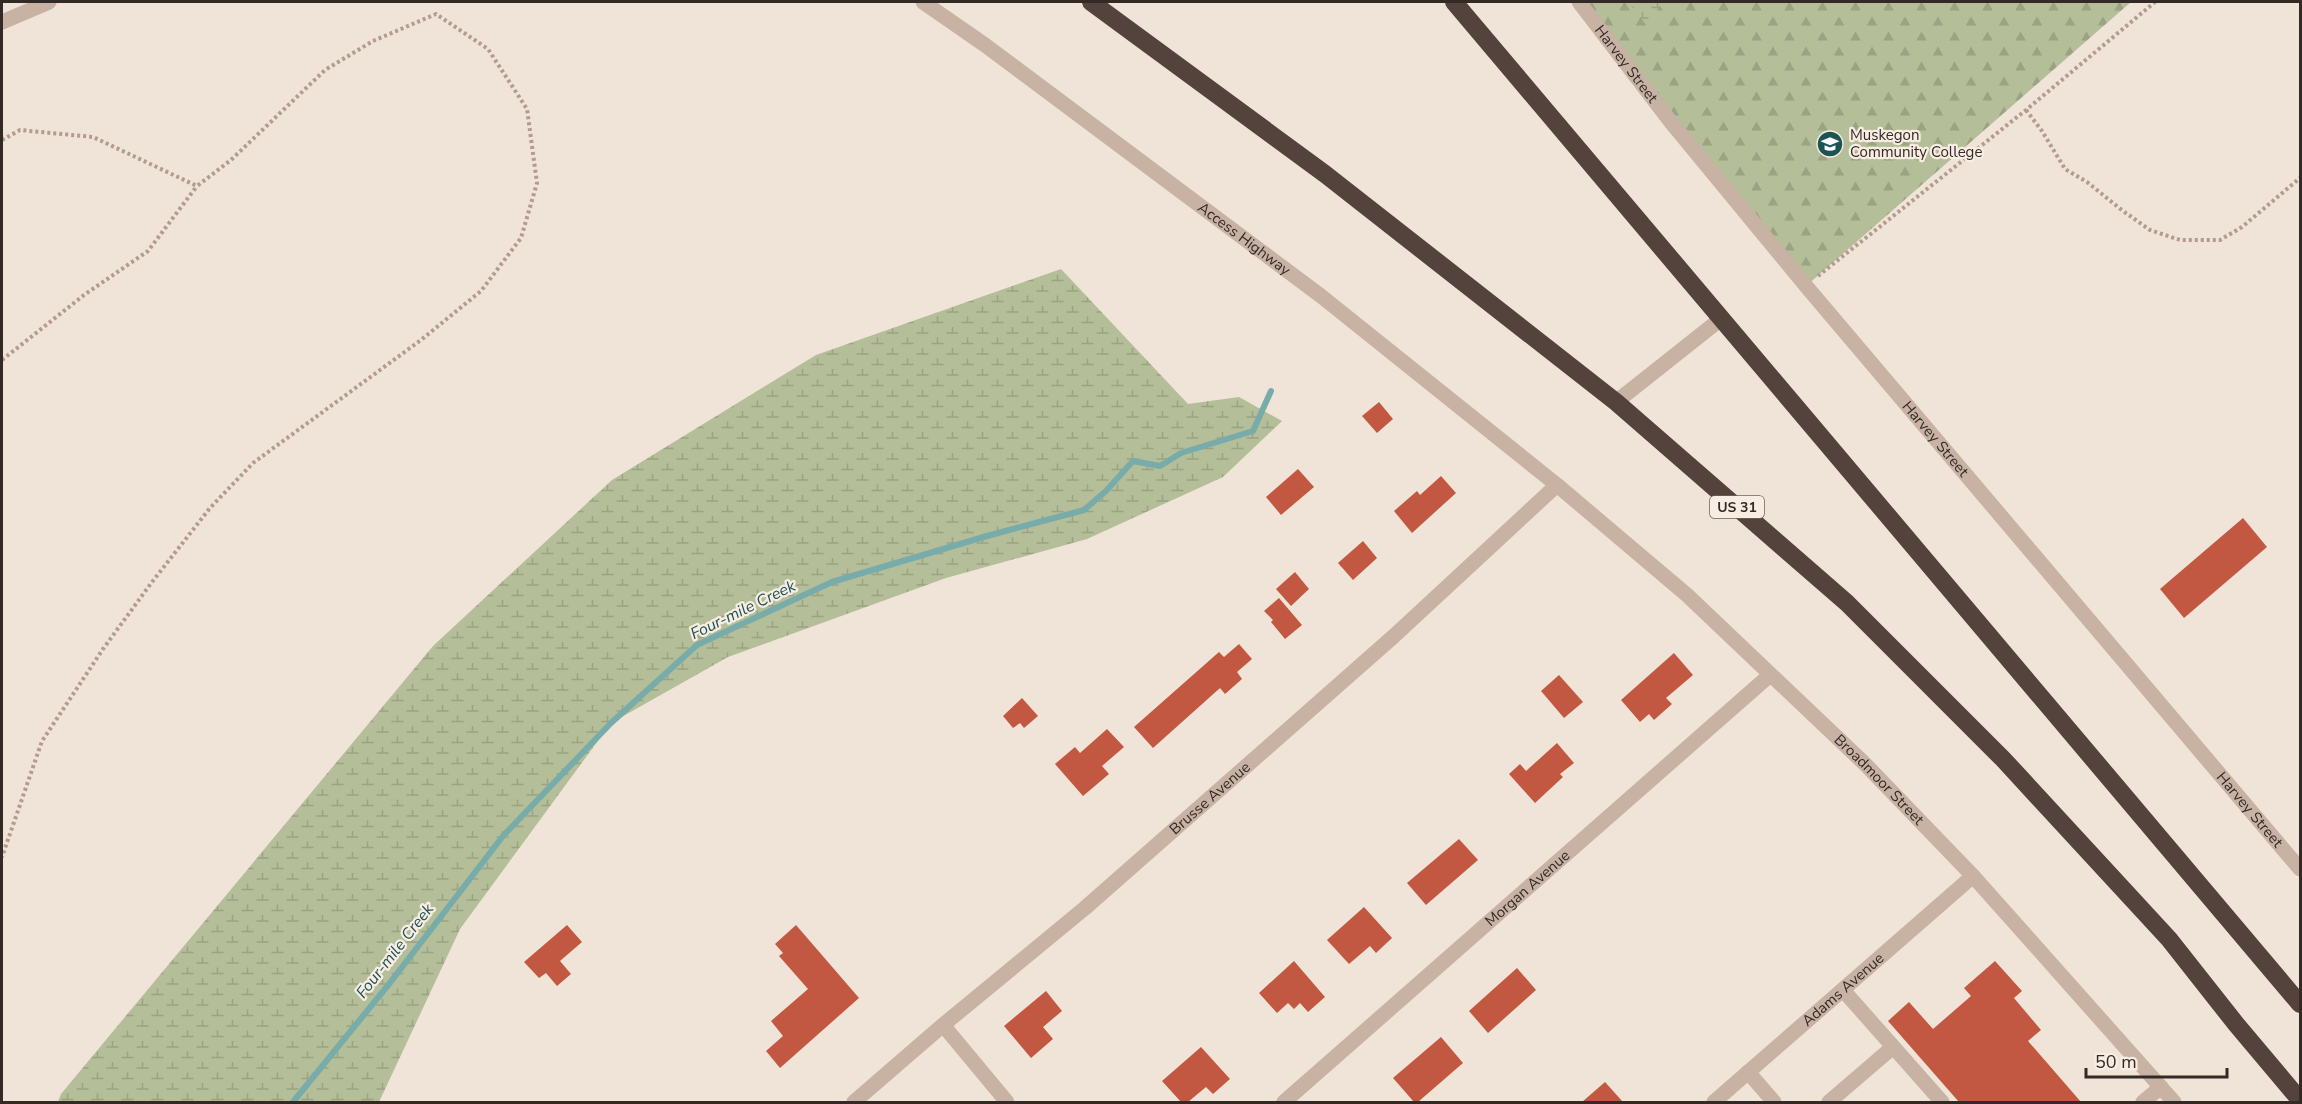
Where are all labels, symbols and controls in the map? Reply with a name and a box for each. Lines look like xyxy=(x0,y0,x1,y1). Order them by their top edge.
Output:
street label: Harvey Street xyxy=(1590,21,1663,108)
place label: Muskegon Community College xyxy=(1850,125,1982,162)
school or university icon: Muskegon Community College xyxy=(1815,129,1845,159)
street label: Access Highway xyxy=(1194,197,1295,280)
street label: Harvey Street xyxy=(1898,397,1974,481)
road number: US 31 xyxy=(1710,496,1764,518)
water label: Four-mile Creek xyxy=(687,575,800,645)
street label: Broadmoor Street xyxy=(1830,730,1929,830)
street label: Brusse Avenue xyxy=(1165,757,1254,839)
street label: Harvey Street xyxy=(2212,768,2288,852)
street label: Morgan Avenue xyxy=(1481,845,1574,931)
water label: Four-mile Creek xyxy=(351,898,440,1003)
street label: Adams Avenue xyxy=(1798,948,1888,1031)
scale bar xyxy=(2086,1041,2227,1079)
text: 50 m xyxy=(2095,1050,2137,1074)

